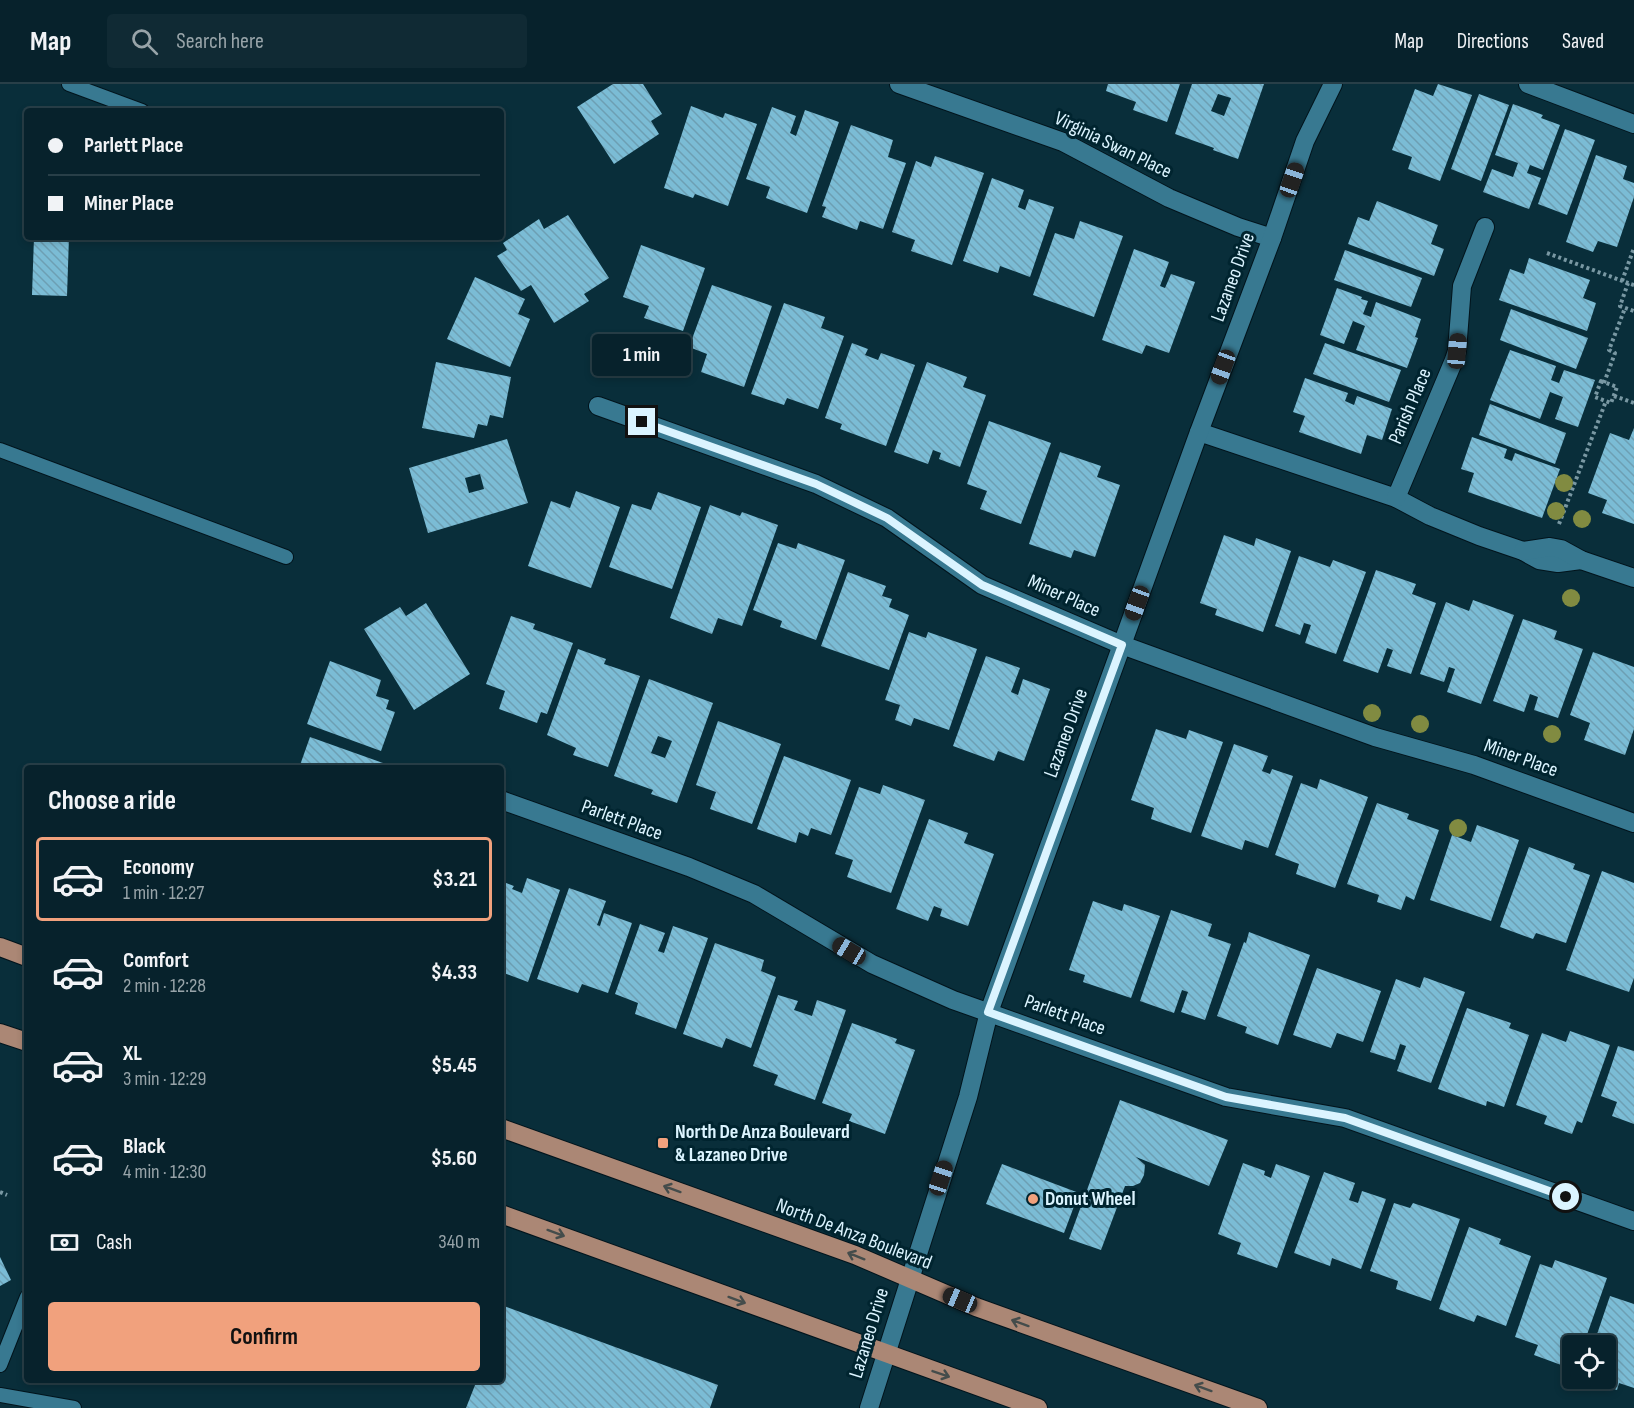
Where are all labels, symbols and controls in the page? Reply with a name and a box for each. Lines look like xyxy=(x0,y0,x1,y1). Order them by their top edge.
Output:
search box xyxy=(107,14,527,68)
text: Map xyxy=(30,25,71,58)
icon: search xyxy=(128,25,161,58)
text: Search here xyxy=(176,28,264,55)
text: Map xyxy=(1394,29,1424,54)
text: Directions xyxy=(1457,29,1529,54)
text: Saved xyxy=(1562,29,1604,54)
street label: Virginia Swan Place xyxy=(1050,106,1176,184)
text: Parlett Place xyxy=(84,132,183,159)
car xyxy=(1278,160,1306,200)
text: Miner Place xyxy=(84,190,174,217)
street label: Lazaneo Drive xyxy=(1206,229,1260,325)
car xyxy=(1446,332,1468,370)
callout: 1 min xyxy=(592,335,692,377)
text: 1 min xyxy=(623,343,660,367)
car xyxy=(1208,347,1238,387)
street label: Parish Place xyxy=(1383,364,1437,448)
route end xyxy=(628,408,655,435)
street label: Miner Place xyxy=(1024,569,1104,623)
car xyxy=(1122,583,1152,623)
street label: Lazaneo Drive xyxy=(1039,685,1093,781)
street label: Miner Place xyxy=(1481,734,1561,782)
text: Choose a ride xyxy=(48,785,176,817)
street label: Parlett Place xyxy=(578,794,666,846)
icon: car xyxy=(51,852,105,906)
text: Economy xyxy=(123,854,194,881)
text: $3.21 xyxy=(432,866,477,893)
text: 1 min · 12:27 xyxy=(123,881,204,905)
car xyxy=(829,934,869,968)
icon: car xyxy=(51,945,105,999)
text: Comfort xyxy=(123,947,189,974)
text: $4.33 xyxy=(431,959,477,986)
text: 2 min · 12:28 xyxy=(123,974,206,998)
street label: Parlett Place xyxy=(1021,989,1109,1041)
icon: car xyxy=(51,1038,105,1092)
text: XL xyxy=(123,1040,142,1067)
text: $5.45 xyxy=(431,1052,477,1079)
text: 3 min · 12:29 xyxy=(123,1067,206,1091)
place label: North De Anza Boulevard & Lazaneo Drive xyxy=(675,1120,850,1167)
icon: car xyxy=(51,1131,105,1185)
text: Black xyxy=(123,1133,165,1160)
marker: North De Anza Boulevard & Lazaneo Drive xyxy=(656,1136,670,1150)
text: $5.60 xyxy=(431,1145,477,1172)
car xyxy=(927,1158,955,1198)
text: 4 min · 12:30 xyxy=(123,1160,207,1184)
one-way arrow xyxy=(664,1183,682,1194)
route start xyxy=(1552,1183,1579,1210)
place label: Donut Wheel xyxy=(1045,1187,1135,1211)
marker: Donut Wheel xyxy=(1026,1192,1040,1206)
street label: North De Anza Boulevard xyxy=(773,1193,935,1275)
icon: cash xyxy=(48,1226,81,1259)
text: Cash xyxy=(96,1229,132,1256)
one-way arrow xyxy=(546,1229,565,1240)
text: 340 m xyxy=(438,1230,480,1254)
one-way arrow xyxy=(847,1250,865,1261)
street label: Lazaneo Drive xyxy=(844,1285,894,1381)
car xyxy=(940,1285,980,1315)
one-way arrow xyxy=(727,1295,746,1306)
button: Confirm xyxy=(48,1302,480,1371)
one-way arrow xyxy=(1011,1316,1030,1327)
map controls xyxy=(1562,1335,1616,1389)
button: locate xyxy=(1562,1335,1616,1389)
one-way arrow xyxy=(931,1369,950,1380)
one-way arrow xyxy=(1194,1382,1213,1393)

